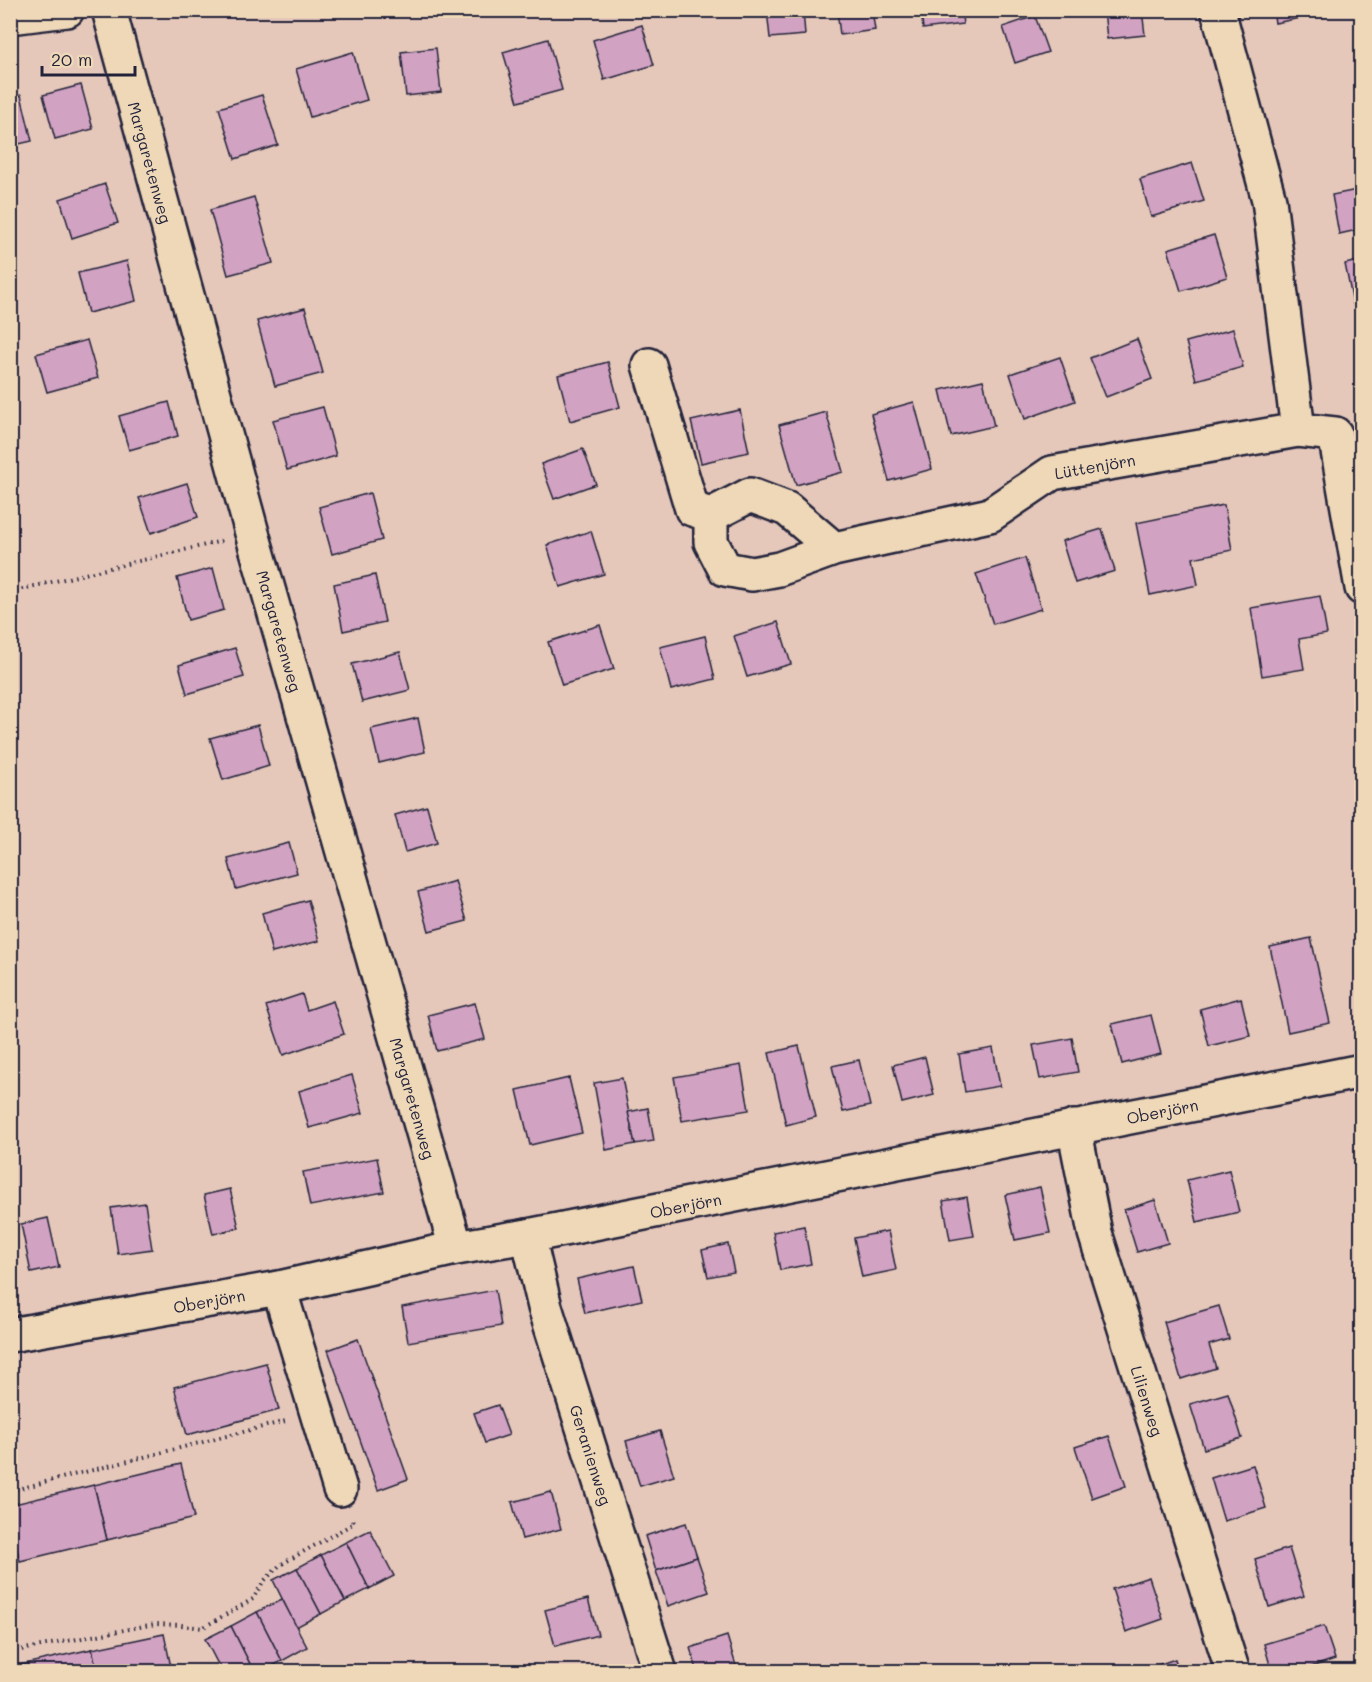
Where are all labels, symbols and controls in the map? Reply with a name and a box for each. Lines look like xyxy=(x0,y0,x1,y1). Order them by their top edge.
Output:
scale bar xyxy=(42,39,135,77)
text: 20 m xyxy=(51,47,92,71)
street label: Margaretenweg xyxy=(124,99,177,226)
street label: Lüttenjörn xyxy=(1053,448,1137,483)
street label: Margaretenweg xyxy=(253,568,307,694)
street label: Margaretenweg xyxy=(386,1035,441,1161)
street label: Oberjörn xyxy=(1125,1093,1200,1128)
street label: Oberjörn xyxy=(648,1188,723,1222)
street label: Oberjörn xyxy=(171,1284,247,1317)
street label: Lilienweg xyxy=(1127,1363,1169,1439)
street label: Geranienweg xyxy=(566,1402,617,1508)

